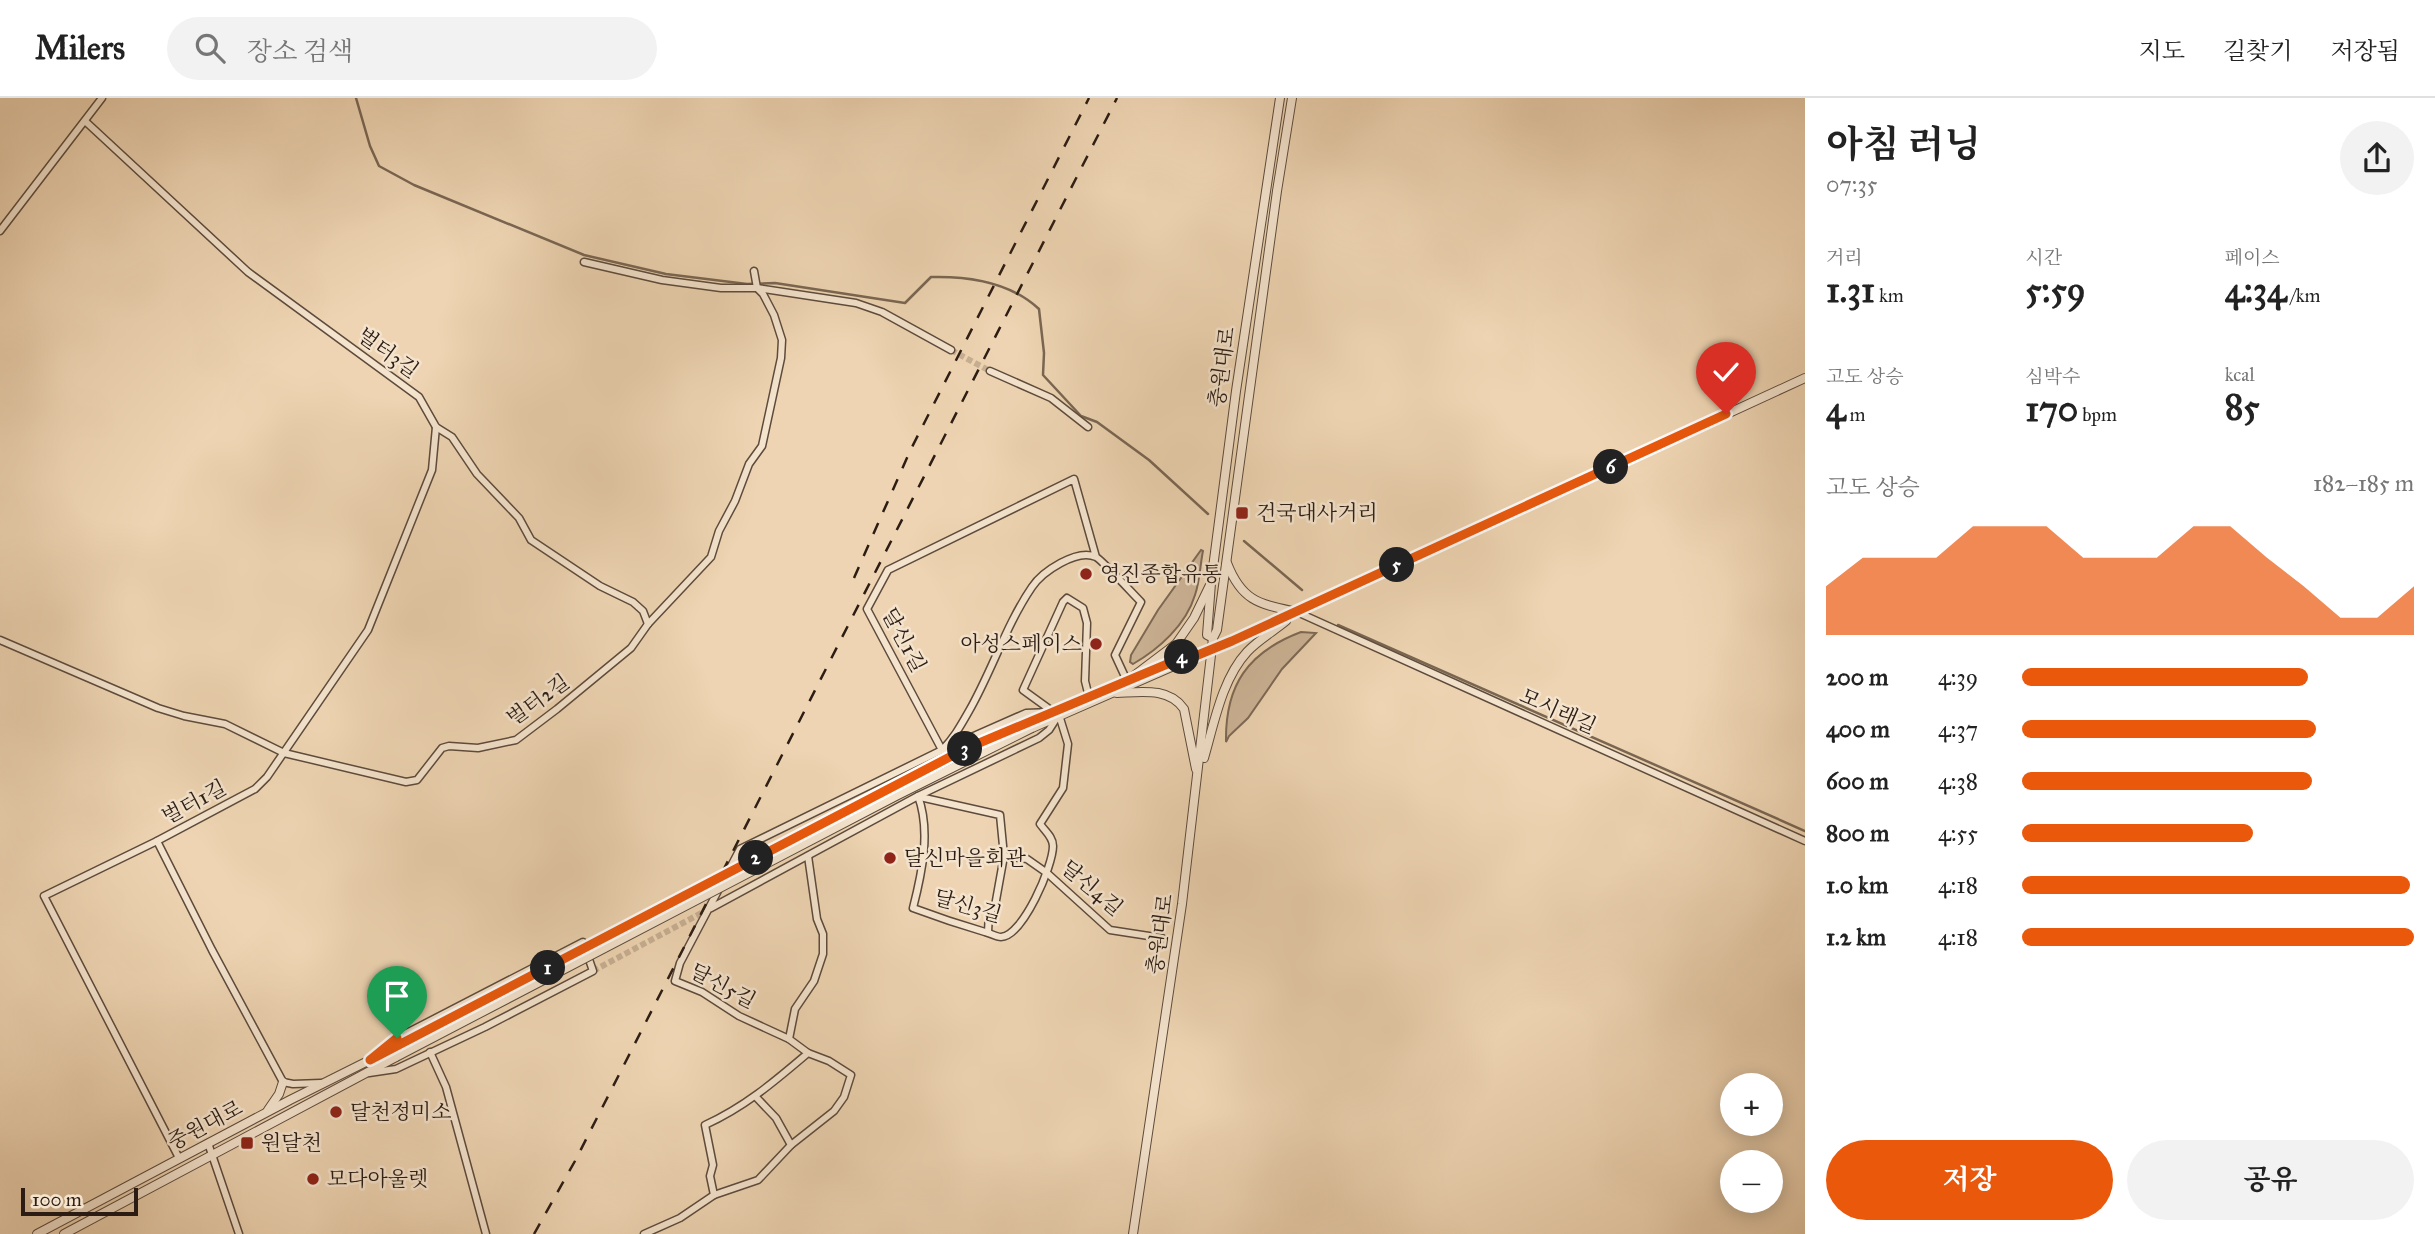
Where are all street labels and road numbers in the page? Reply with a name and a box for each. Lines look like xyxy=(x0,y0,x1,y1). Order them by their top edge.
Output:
street label: 벌터3길 xyxy=(352,322,424,384)
street label: 충원대로 xyxy=(1203,325,1241,409)
street label: 달신1길 xyxy=(876,603,932,677)
street label: 벌터2길 xyxy=(502,669,574,731)
street label: 모시래길 xyxy=(1516,683,1600,739)
street label: 벌터1길 xyxy=(157,774,231,830)
street label: 달신4길 xyxy=(1056,855,1128,921)
street label: 달신3길 xyxy=(931,884,1005,928)
street label: 충원대로 xyxy=(1141,892,1179,976)
street label: 달신5길 xyxy=(686,958,760,1014)
street label: 중원대로 xyxy=(163,1094,247,1156)

